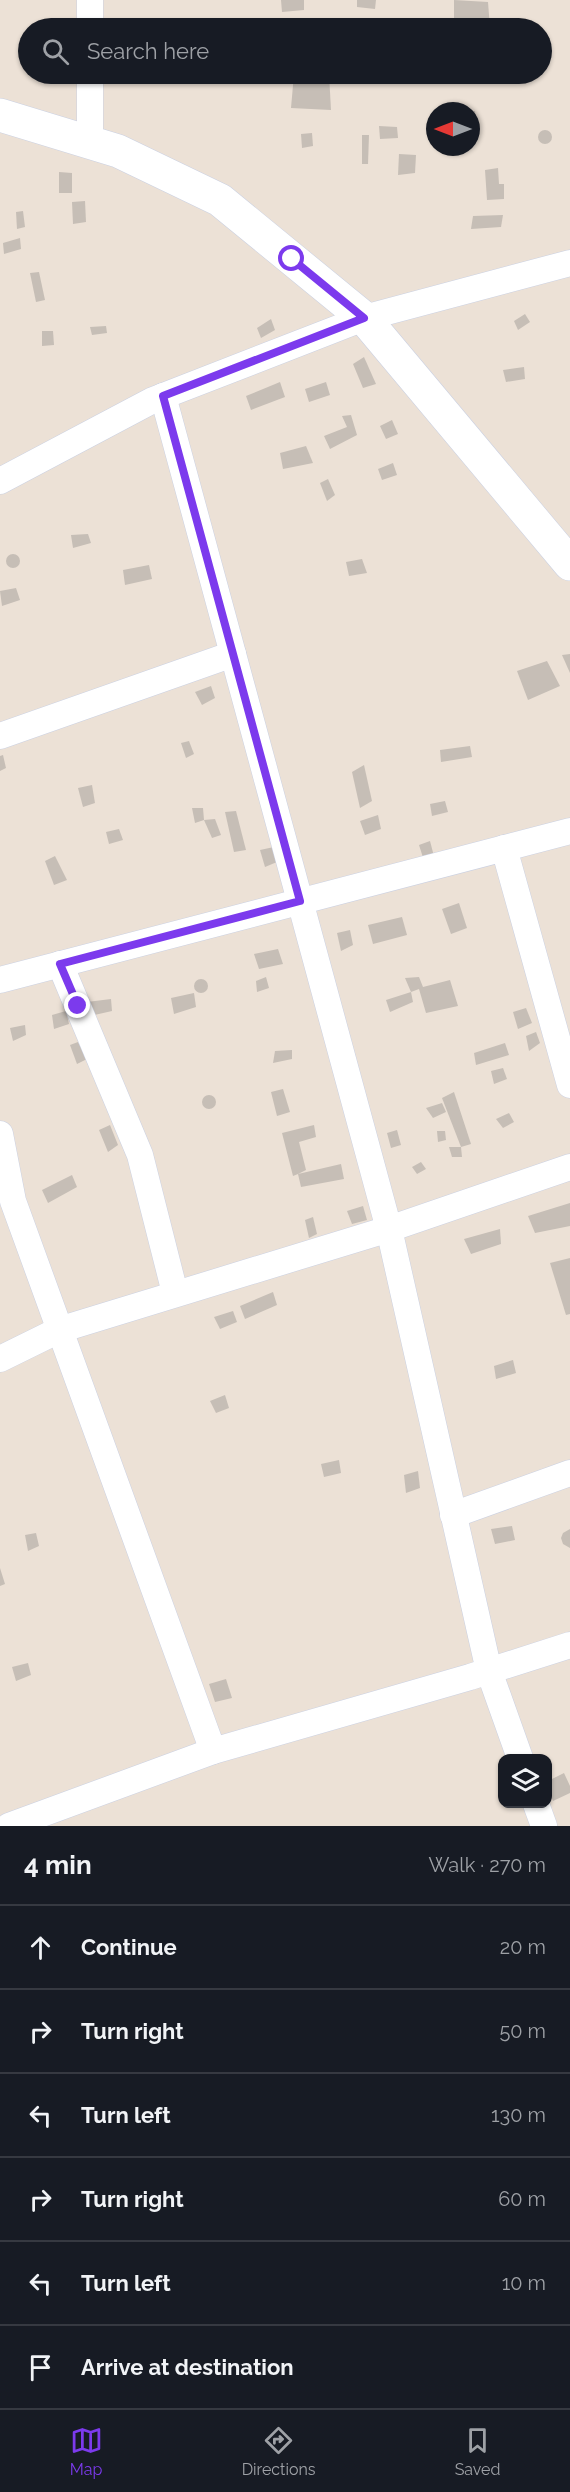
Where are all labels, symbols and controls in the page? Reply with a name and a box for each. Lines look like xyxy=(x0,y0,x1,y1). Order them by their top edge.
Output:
search box xyxy=(18,18,552,84)
icon: search xyxy=(39,35,72,68)
text: Search here xyxy=(87,38,209,64)
north arrow xyxy=(426,102,480,156)
route start xyxy=(278,245,304,271)
route end xyxy=(64,992,90,1018)
map controls xyxy=(498,1754,552,1808)
button: layers xyxy=(498,1754,552,1808)
text: 4 min xyxy=(24,1850,92,1880)
text: Walk · 270 m xyxy=(428,1853,546,1877)
icon: ahead xyxy=(24,1931,57,1964)
text: Continue xyxy=(81,1934,177,1960)
text: 20 m xyxy=(500,1935,546,1959)
icon: right xyxy=(24,2015,57,2048)
text: Turn right xyxy=(81,2018,184,2044)
text: 50 m xyxy=(499,2019,546,2043)
icon: left xyxy=(24,2099,57,2132)
text: Turn left xyxy=(81,2102,171,2128)
text: 130 m xyxy=(491,2103,546,2127)
icon: right xyxy=(24,2183,57,2216)
text: Turn right xyxy=(81,2186,184,2212)
text: 60 m xyxy=(498,2187,546,2211)
icon: left xyxy=(24,2267,57,2300)
text: Turn left xyxy=(81,2270,171,2296)
text: 10 m xyxy=(502,2271,546,2295)
icon: arrive xyxy=(24,2351,57,2384)
text: Arrive at destination xyxy=(81,2354,294,2380)
tab: Map xyxy=(70,2424,103,2479)
tab: Directions xyxy=(242,2424,316,2479)
tab: Saved xyxy=(455,2424,500,2479)

